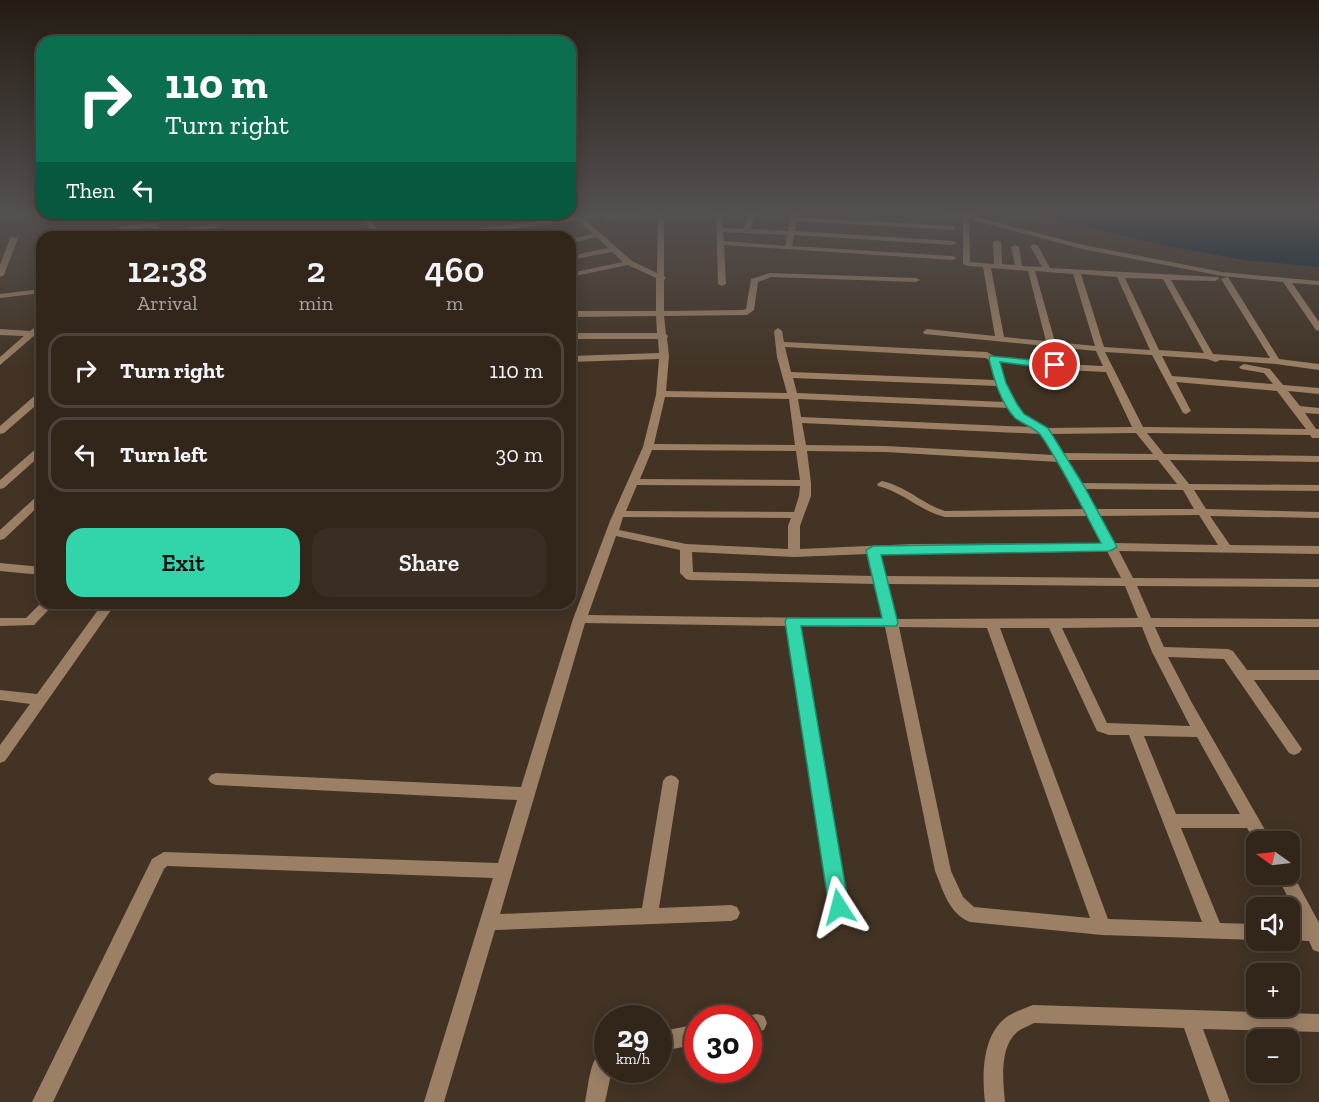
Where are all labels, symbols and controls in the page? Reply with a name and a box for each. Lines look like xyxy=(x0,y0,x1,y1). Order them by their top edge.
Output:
text: 110 m xyxy=(165,58,268,109)
icon: right xyxy=(66,60,144,138)
text: Turn right xyxy=(165,109,289,141)
icon: left xyxy=(127,174,160,207)
text: Then xyxy=(66,177,115,204)
text: 12:38 xyxy=(127,248,207,291)
text: 2 xyxy=(306,248,325,291)
text: 460 xyxy=(425,248,485,291)
text: Arrival xyxy=(137,291,198,315)
text: min xyxy=(299,291,333,315)
text: m xyxy=(446,291,463,315)
pin xyxy=(1029,339,1080,390)
icon: arrive xyxy=(1038,348,1071,381)
icon: right xyxy=(69,354,102,387)
text: Turn right xyxy=(120,357,224,384)
text: 110 m xyxy=(489,357,543,384)
icon: left xyxy=(69,438,102,471)
text: Turn left xyxy=(120,441,207,468)
text: 30 m xyxy=(496,441,543,468)
button: Exit xyxy=(66,528,300,597)
button: Share xyxy=(312,528,546,597)
north arrow xyxy=(1246,831,1300,885)
map controls xyxy=(1246,831,1300,1083)
position arrow xyxy=(807,875,871,939)
button: sound xyxy=(1246,897,1300,951)
button: + xyxy=(1246,963,1300,1017)
speed limit sign: 30 xyxy=(684,1005,762,1083)
text: 29 xyxy=(617,1019,649,1055)
button: − xyxy=(1246,1029,1300,1083)
text: km/h xyxy=(616,1050,650,1068)

